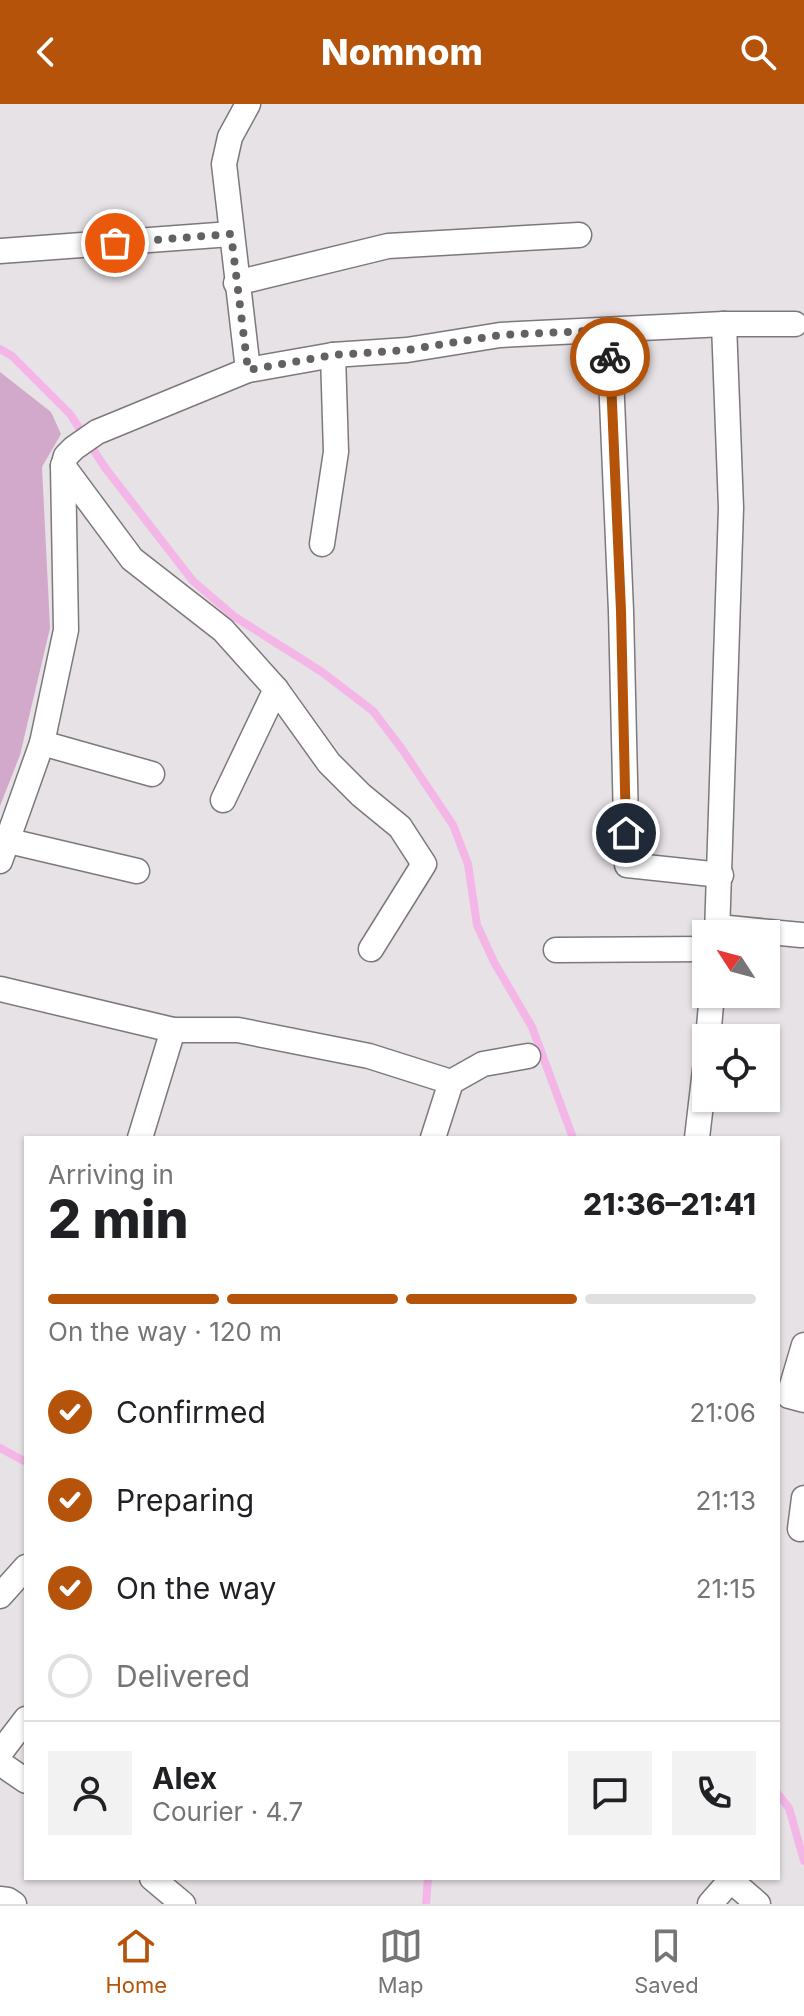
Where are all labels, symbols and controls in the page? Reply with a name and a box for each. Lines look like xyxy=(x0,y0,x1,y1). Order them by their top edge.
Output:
icon: back xyxy=(24,30,68,74)
text: Nomnom xyxy=(321,30,483,74)
icon: search xyxy=(736,30,780,74)
pin xyxy=(81,209,149,277)
icon: bag xyxy=(93,221,137,265)
courier xyxy=(570,317,650,397)
icon: bike xyxy=(588,335,632,379)
pin xyxy=(592,799,660,867)
icon: home xyxy=(604,811,648,855)
north arrow xyxy=(692,920,780,1008)
map controls xyxy=(692,920,780,1112)
button: locate xyxy=(692,1024,780,1112)
text: Arriving in xyxy=(48,1159,174,1190)
text: 21:36–21:41 xyxy=(583,1186,756,1222)
text: 2 min xyxy=(48,1188,189,1251)
text: On the way · 120 m xyxy=(48,1316,282,1347)
icon: check xyxy=(48,1390,92,1434)
text: Confirmed xyxy=(116,1394,266,1430)
text: 21:06 xyxy=(690,1397,756,1428)
icon: check xyxy=(48,1478,92,1522)
text: Preparing xyxy=(116,1482,254,1518)
text: 21:13 xyxy=(695,1485,756,1516)
icon: check xyxy=(48,1566,92,1610)
text: On the way xyxy=(116,1570,276,1606)
text: 21:15 xyxy=(696,1573,756,1604)
text: Delivered xyxy=(116,1658,250,1694)
button: person xyxy=(48,1751,132,1835)
button: chat xyxy=(568,1751,652,1835)
button: phone xyxy=(672,1751,756,1835)
text: Alex xyxy=(152,1760,217,1796)
text: Courier · 4.7 xyxy=(152,1796,303,1827)
tab: Home xyxy=(105,1924,167,1998)
tab: Map xyxy=(378,1924,423,1998)
tab: Saved xyxy=(634,1924,699,1998)

